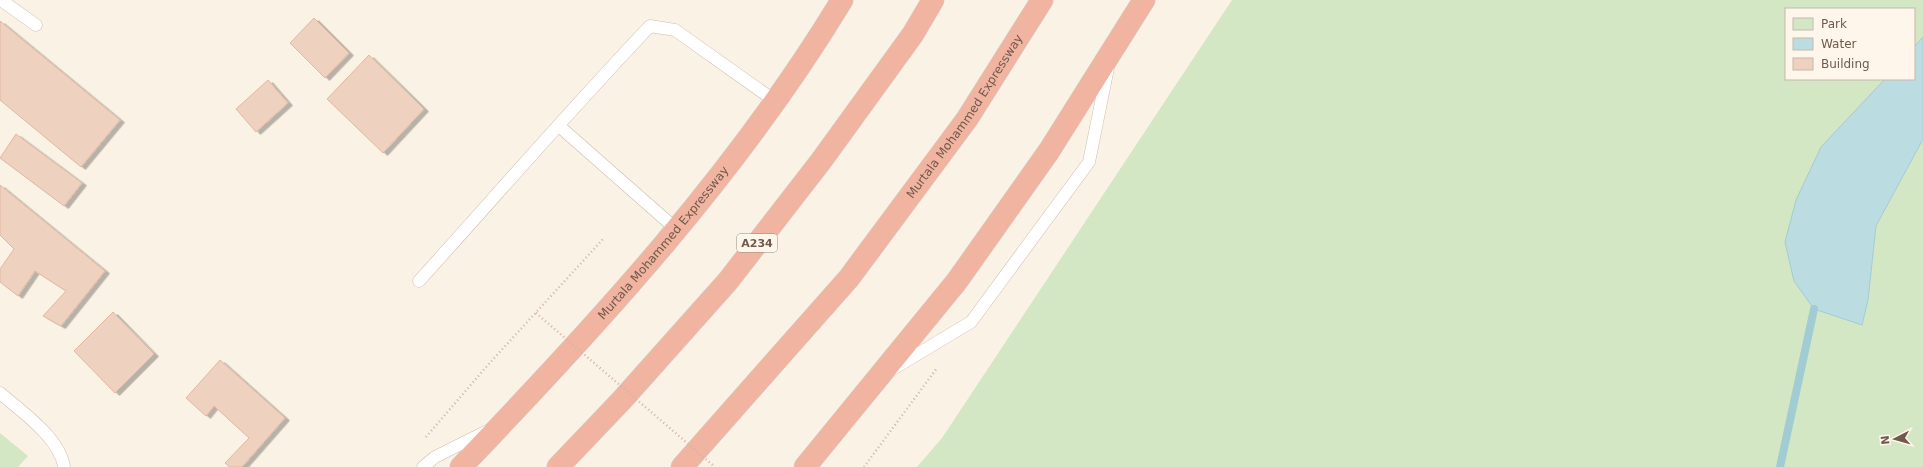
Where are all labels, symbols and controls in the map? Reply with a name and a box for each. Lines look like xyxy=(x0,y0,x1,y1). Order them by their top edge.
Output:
legend xyxy=(1785,8,1915,80)
text: Park xyxy=(1821,17,1847,31)
street label: Murtala Mohammed Expressway xyxy=(904,32,1026,201)
text: Water xyxy=(1821,37,1857,51)
text: Building xyxy=(1821,57,1870,71)
street label: Murtala Mohammed Expressway xyxy=(595,163,731,322)
road number: A234 xyxy=(737,234,777,252)
north arrow xyxy=(1875,419,1915,459)
text: N xyxy=(1879,435,1892,445)

